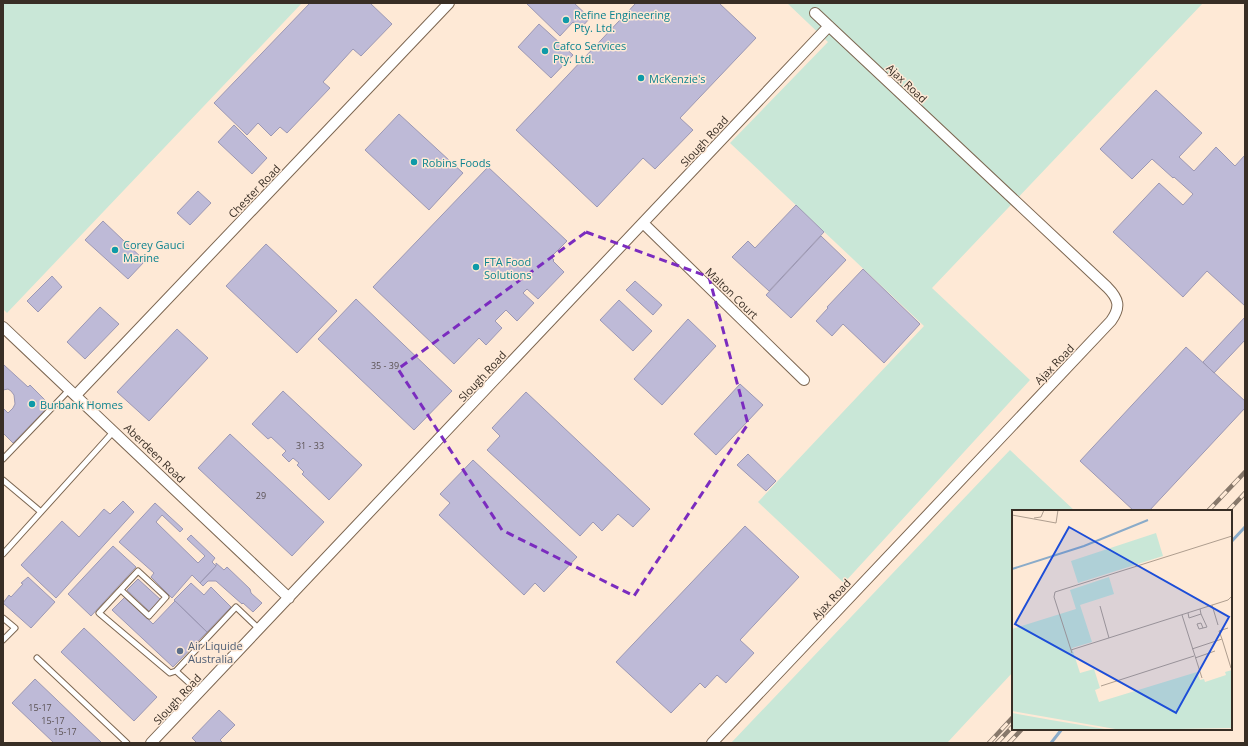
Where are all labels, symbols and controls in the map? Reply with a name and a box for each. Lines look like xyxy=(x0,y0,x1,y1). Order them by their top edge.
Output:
place label: Refine Engineering Pty. Ltd. xyxy=(574,7,670,35)
marker: Refine Engineering Pty. Ltd. xyxy=(561,15,571,25)
place label: Cafco Services Pty. Ltd. xyxy=(553,38,626,66)
marker: Cafco Services Pty. Ltd. xyxy=(540,46,550,56)
street label: Ajax Road xyxy=(883,60,931,106)
place label: McKenzie's xyxy=(649,71,706,86)
marker: McKenzie's xyxy=(636,73,646,83)
street label: Slough Road xyxy=(677,112,731,170)
place label: Robins Foods xyxy=(422,155,491,170)
marker: Robins Foods xyxy=(409,157,419,167)
street label: Chester Road xyxy=(225,161,283,221)
place label: Corey Gauci Marine xyxy=(123,237,185,265)
marker: Corey Gauci Marine xyxy=(110,245,120,255)
place label: FTA Food Solutions xyxy=(484,254,531,282)
marker: FTA Food Solutions xyxy=(471,262,481,272)
street label: Malton Court xyxy=(702,264,762,322)
street label: Ajax Road xyxy=(1031,341,1077,387)
street label: Slough Road xyxy=(455,347,509,405)
house number: 35 - 39 xyxy=(371,359,399,372)
place label: Burbank Homes xyxy=(40,397,123,412)
marker: Burbank Homes xyxy=(27,399,37,409)
street label: Aberdeen Road xyxy=(121,420,189,486)
house number: 31 - 33 xyxy=(296,439,324,452)
house number: 29 xyxy=(256,489,266,502)
inset map xyxy=(1012,510,1232,730)
street label: Ajax Road xyxy=(808,575,854,623)
place label: Air Liquide Australia xyxy=(188,638,243,666)
marker: Air Liquide Australia xyxy=(175,646,185,656)
street label: Slough Road xyxy=(150,670,204,728)
house number: 15-17 xyxy=(28,701,52,714)
house number: 15-17 xyxy=(41,714,65,727)
house number: 15-17 xyxy=(53,725,77,738)

